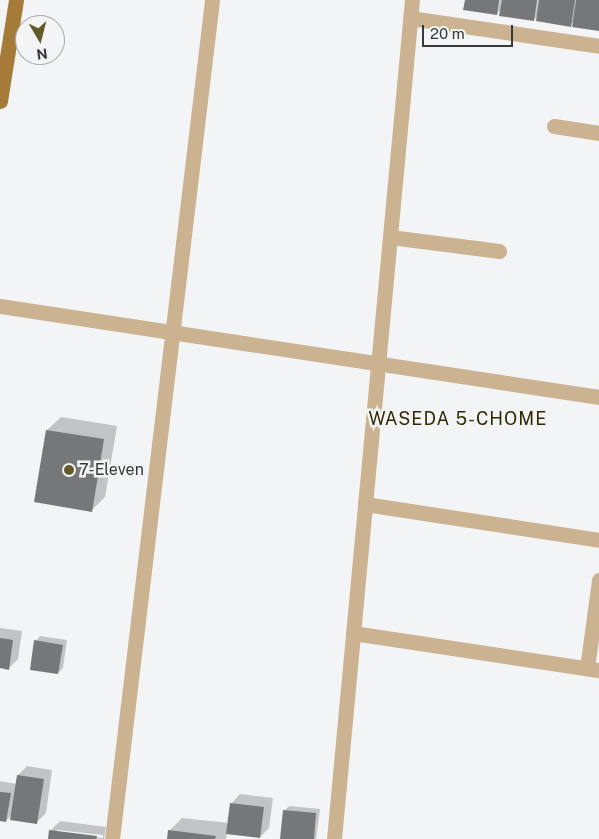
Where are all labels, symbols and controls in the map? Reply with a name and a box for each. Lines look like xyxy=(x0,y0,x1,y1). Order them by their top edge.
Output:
north arrow xyxy=(15,15,65,65)
scale bar xyxy=(424,15,515,47)
text: 20 m xyxy=(430,25,465,42)
text: N xyxy=(35,45,48,63)
district label: WASEDA 5-CHOME xyxy=(367,408,549,430)
place label: 7-Eleven xyxy=(79,460,144,480)
marker: 7-Eleven xyxy=(63,464,75,476)

